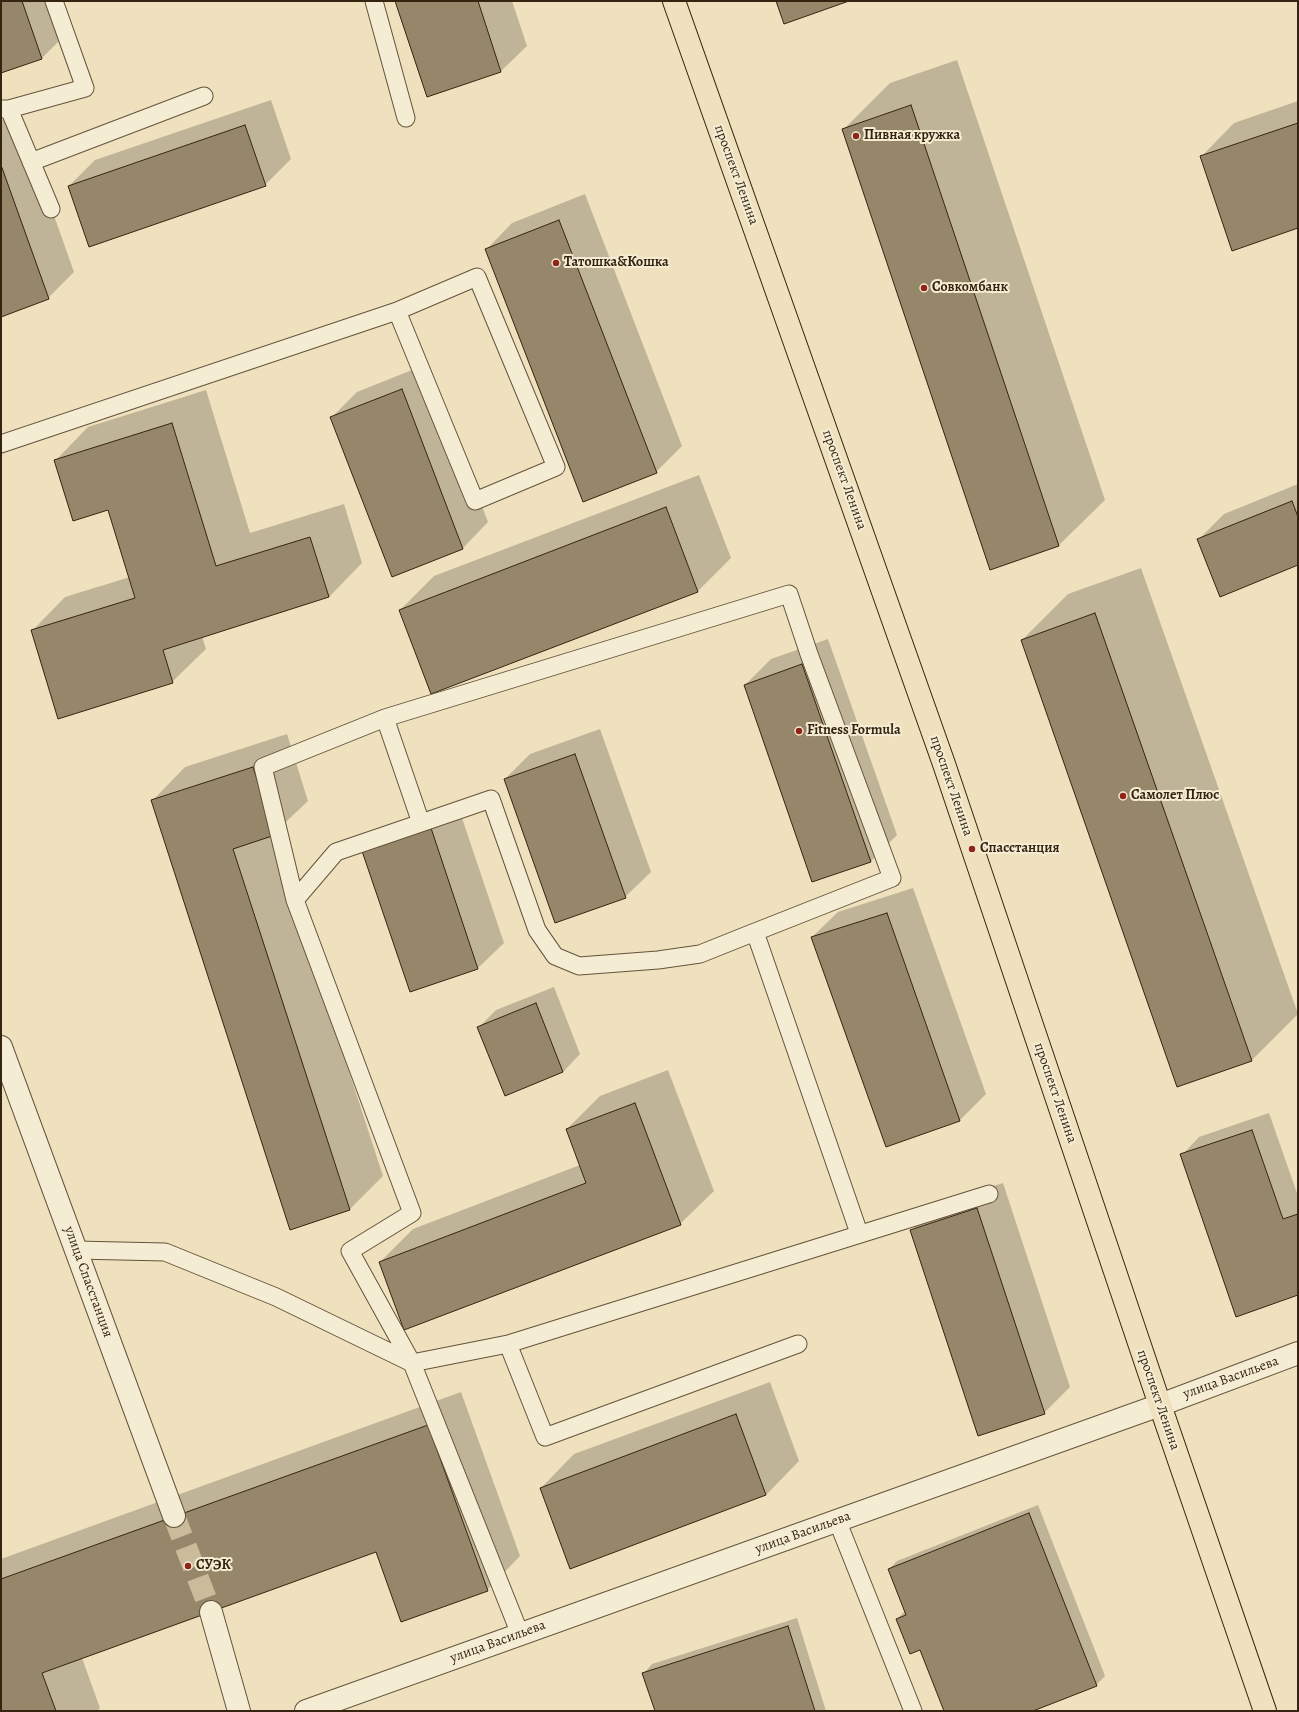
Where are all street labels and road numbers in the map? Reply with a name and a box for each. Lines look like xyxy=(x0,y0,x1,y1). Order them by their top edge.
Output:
street label: проспект Ленина xyxy=(710,123,762,227)
street label: проспект Ленина xyxy=(818,428,870,532)
street label: проспект Ленина xyxy=(926,734,976,838)
street label: проспект Ленина xyxy=(1030,1041,1080,1145)
street label: улица Спасстанция xyxy=(60,1224,116,1340)
street label: проспект Ленина xyxy=(1133,1348,1183,1452)
street label: улица Васильева xyxy=(1181,1353,1281,1403)
street label: улица Васильева xyxy=(753,1508,853,1558)
street label: улица Васильева xyxy=(448,1617,548,1667)

